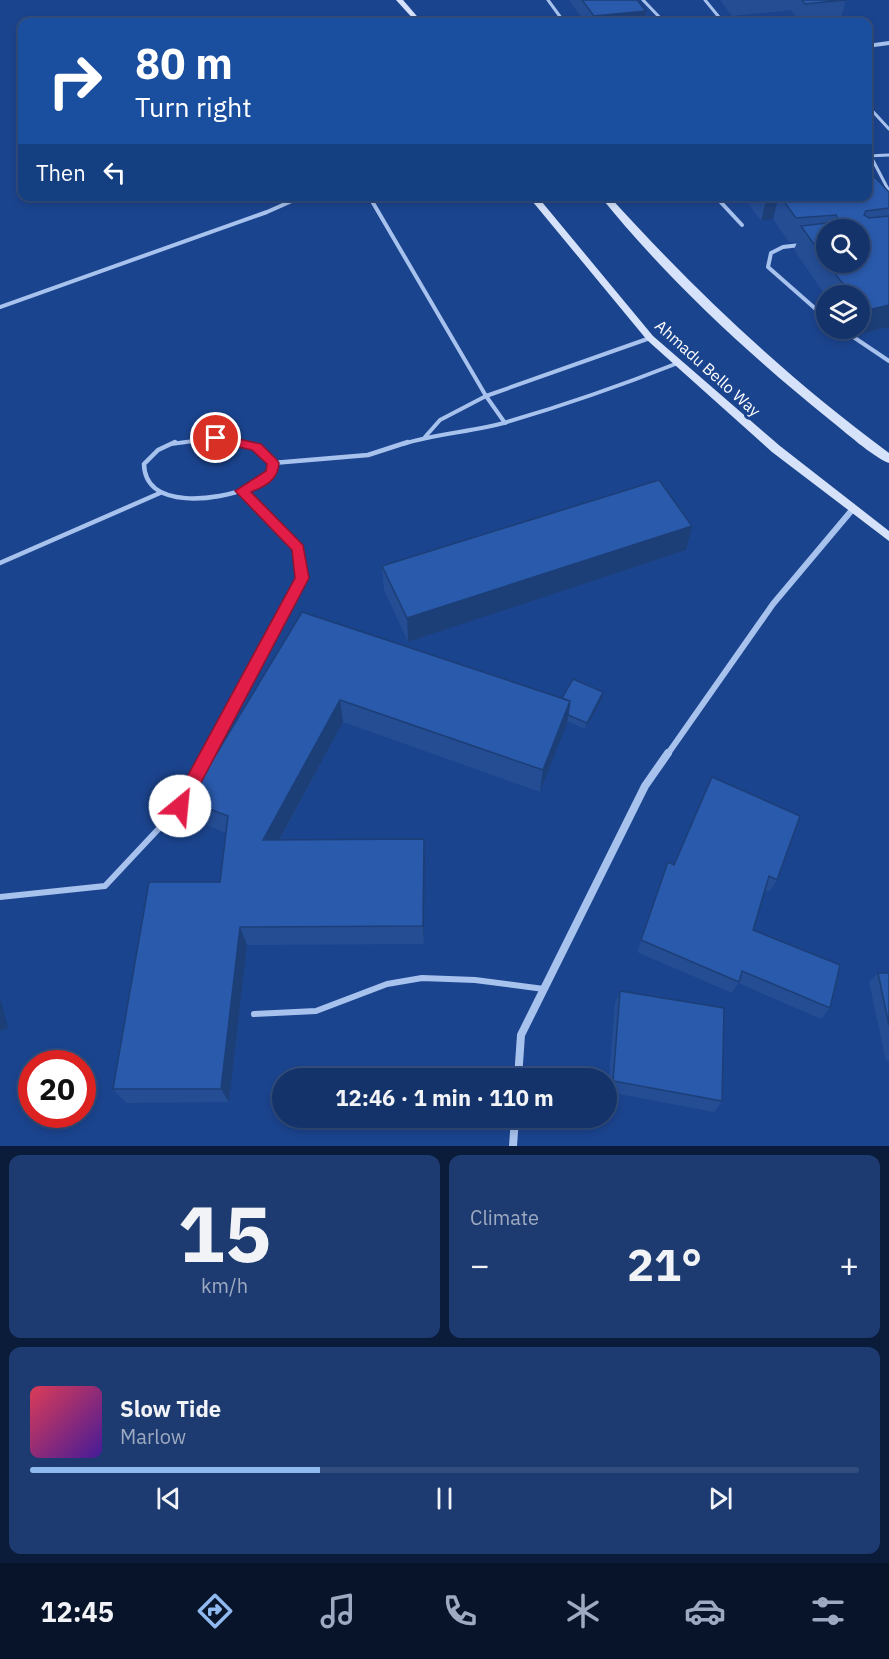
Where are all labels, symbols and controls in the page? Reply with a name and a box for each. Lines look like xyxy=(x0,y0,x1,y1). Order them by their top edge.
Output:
text: 80 m xyxy=(135,36,233,91)
icon: right xyxy=(36,42,114,120)
text: Turn right xyxy=(135,89,252,124)
icon: left xyxy=(98,156,131,189)
text: Then xyxy=(36,158,86,187)
map controls xyxy=(816,219,870,339)
button: search xyxy=(816,219,870,273)
button: layers xyxy=(816,285,870,339)
street label: Ahmadu Bello Way xyxy=(651,315,765,421)
pin xyxy=(190,412,241,463)
icon: arrive xyxy=(199,421,232,454)
position arrow xyxy=(148,774,212,838)
speed limit sign: 20 xyxy=(18,1050,96,1128)
text: 12:46 · 1 min · 110 m xyxy=(335,1083,554,1112)
text: 15 xyxy=(178,1182,271,1283)
text: Climate xyxy=(470,1204,539,1231)
text: 21° xyxy=(627,1235,702,1293)
text: − xyxy=(470,1243,490,1286)
text: + xyxy=(839,1243,859,1286)
text: km/h xyxy=(201,1272,248,1299)
text: Slow Tide xyxy=(120,1394,221,1423)
text: Marlow xyxy=(120,1423,186,1450)
icon: previous xyxy=(152,1482,185,1515)
icon: pause xyxy=(428,1482,461,1515)
icon: next xyxy=(704,1482,737,1515)
icon: directions xyxy=(194,1590,236,1632)
icon: music xyxy=(317,1590,359,1632)
icon: phone xyxy=(439,1590,481,1632)
icon: climate xyxy=(562,1590,604,1632)
icon: car xyxy=(684,1590,726,1632)
icon: filters xyxy=(807,1590,849,1632)
text: 12:45 xyxy=(40,1594,114,1629)

